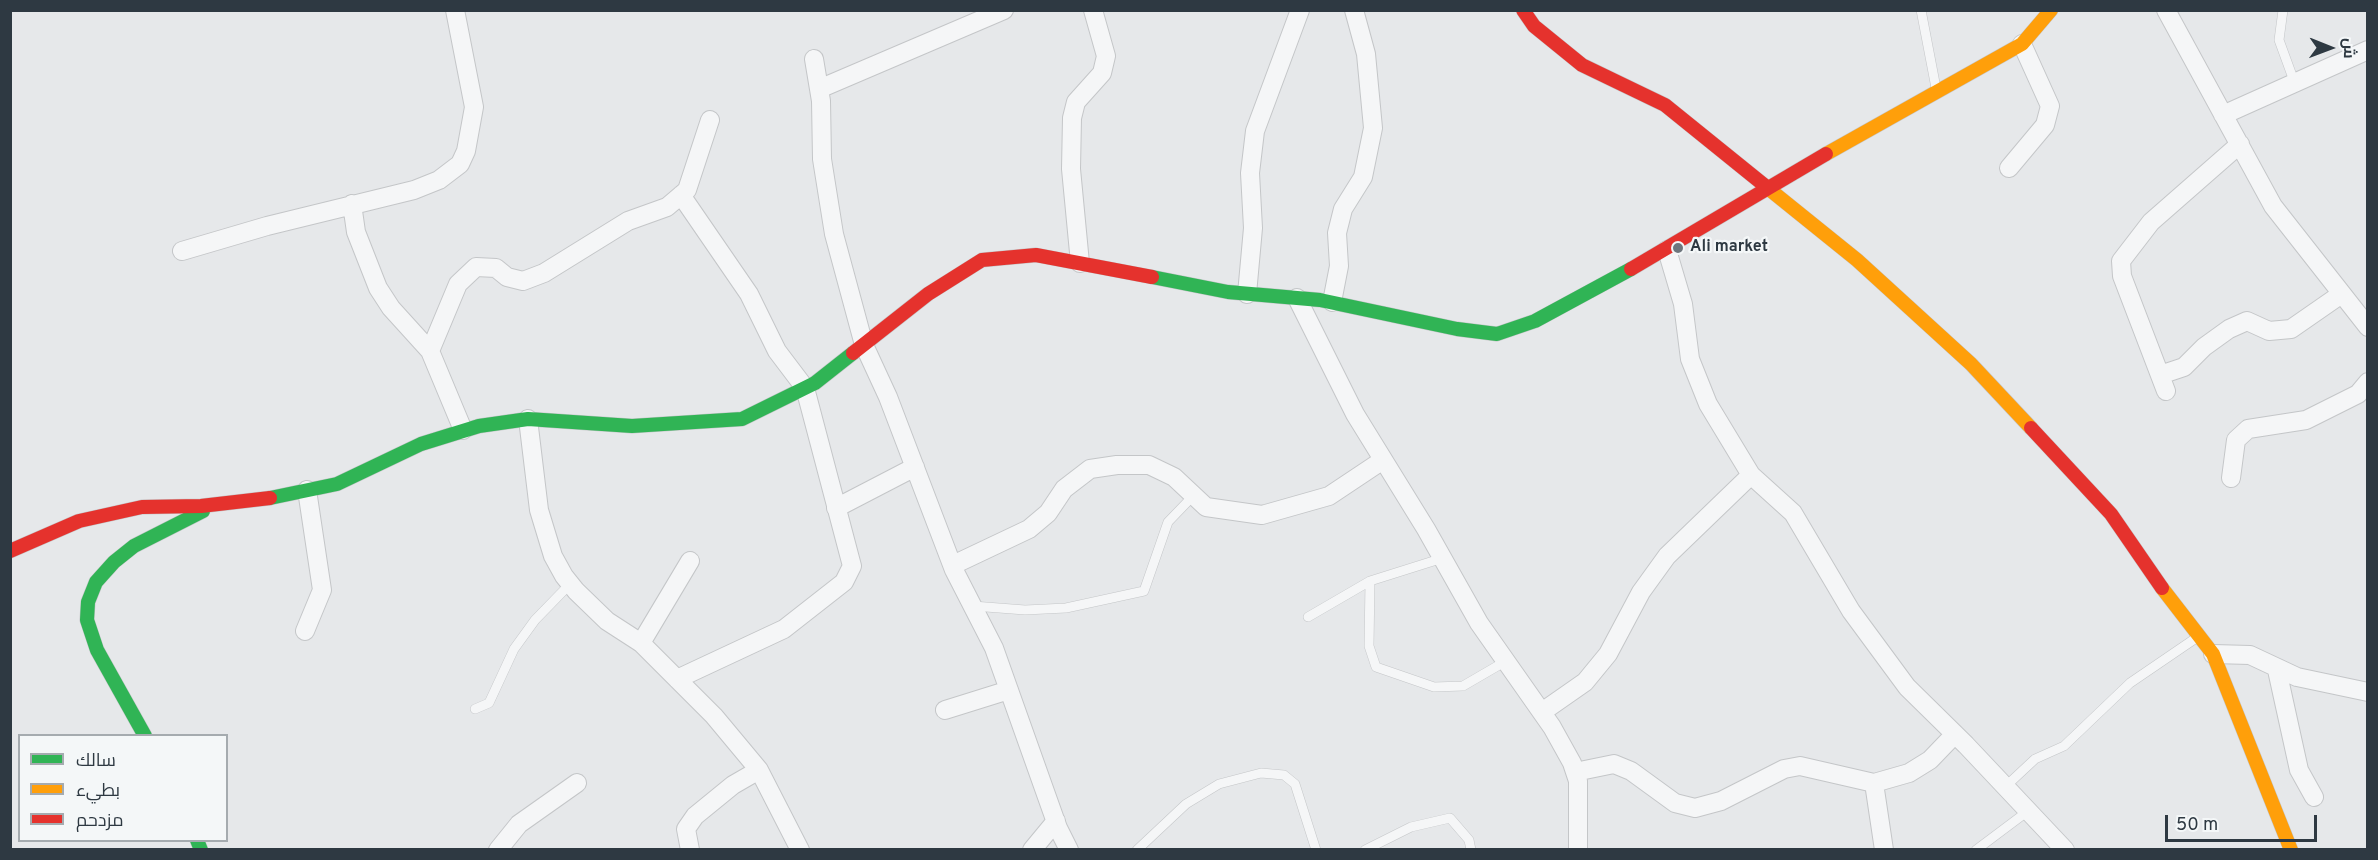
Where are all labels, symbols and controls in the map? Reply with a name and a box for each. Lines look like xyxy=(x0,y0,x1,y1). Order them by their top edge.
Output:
north arrow xyxy=(2300,18,2360,78)
text: ش xyxy=(2338,38,2358,59)
place label: Ali market xyxy=(1690,238,1768,258)
marker: Ali market xyxy=(1671,241,1685,255)
legend xyxy=(18,734,228,842)
text: سالك xyxy=(76,750,116,773)
text: بطيء xyxy=(76,780,120,803)
scale bar xyxy=(2168,803,2320,841)
text: مزدحم xyxy=(76,810,124,833)
text: 50 m xyxy=(2176,814,2218,837)

